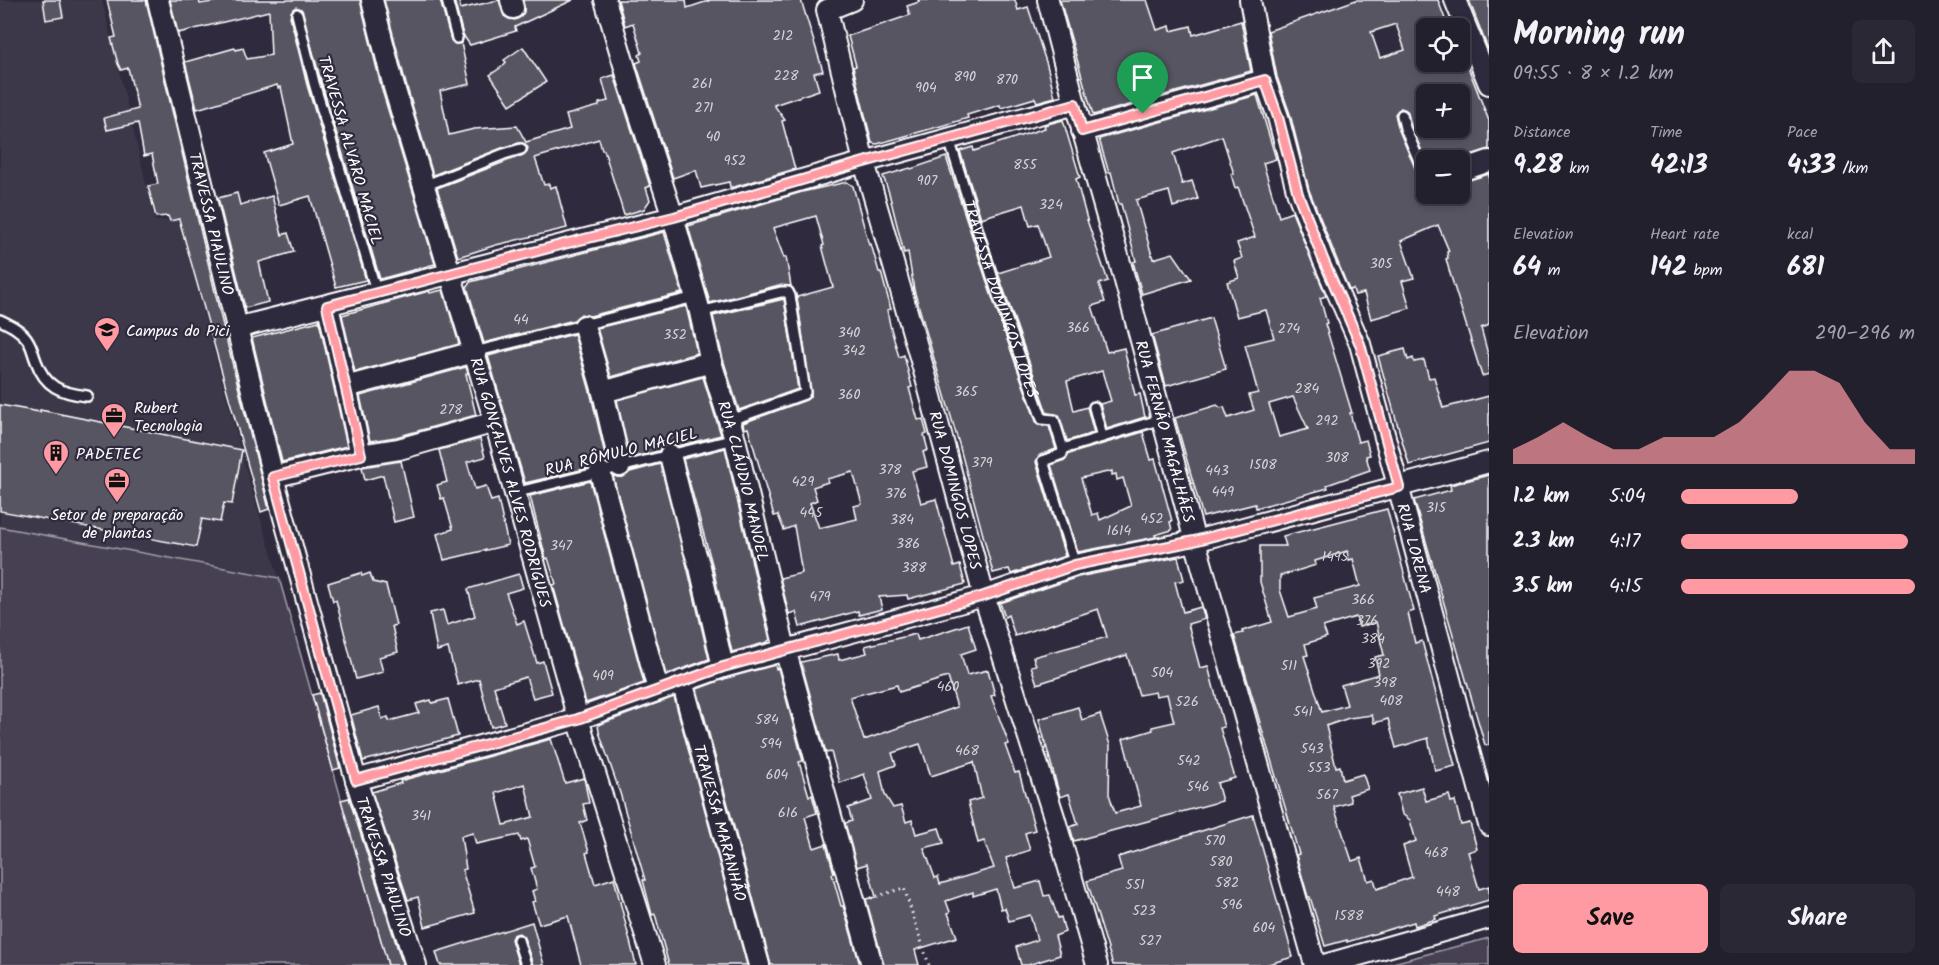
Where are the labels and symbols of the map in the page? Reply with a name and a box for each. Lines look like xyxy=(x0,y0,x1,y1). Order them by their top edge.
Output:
house number: 212 xyxy=(773,25,793,47)
pin xyxy=(1117,52,1168,114)
street label: TRAVESSA ALVARO MACIEL xyxy=(311,53,389,248)
house number: 228 xyxy=(774,65,799,87)
house number: 890 xyxy=(954,66,976,88)
house number: 870 xyxy=(996,69,1018,91)
house number: 261 xyxy=(692,73,712,95)
house number: 904 xyxy=(915,77,937,99)
house number: 271 xyxy=(695,97,713,119)
house number: 40 xyxy=(706,126,720,148)
street label: TRAVESSA PIAULINO xyxy=(181,150,240,298)
house number: 952 xyxy=(724,150,746,172)
house number: 855 xyxy=(1013,154,1038,176)
house number: 907 xyxy=(917,170,938,192)
house number: 324 xyxy=(1039,194,1063,216)
street label: TRAVESSA DOMINGOS LOPES xyxy=(955,197,1045,402)
house number: 305 xyxy=(1370,253,1394,275)
house number: 44 xyxy=(513,309,529,331)
school or university icon: Campus do Pici xyxy=(92,315,122,353)
house number: 366 xyxy=(1066,317,1090,339)
house number: 274 xyxy=(1278,318,1300,340)
place label: Campus do Pici xyxy=(126,319,231,344)
house number: 340 xyxy=(838,322,860,344)
house number: 352 xyxy=(663,324,687,346)
street label: RUA FERNÃO MAGALHÃES xyxy=(1128,338,1201,526)
house number: 342 xyxy=(842,340,866,362)
street label: RUA GONÇALVES ALVES RODRIGUES xyxy=(462,355,557,611)
house number: 284 xyxy=(1295,378,1319,400)
house number: 365 xyxy=(954,381,979,403)
house number: 360 xyxy=(838,384,860,406)
place label: Rubert Tecnologia xyxy=(134,396,203,439)
street label: RUA CLÁUDIO MANOEL xyxy=(710,398,775,564)
house number: 278 xyxy=(439,399,463,421)
office icon: Rubert Tecnologia xyxy=(99,401,129,439)
street label: RUA DOMINGOS LOPES xyxy=(921,408,988,573)
house number: 292 xyxy=(1315,410,1339,432)
street label: RUA RÔMULO MACIEL xyxy=(542,421,700,483)
building icon: PADETEC xyxy=(41,438,71,476)
place label: PADETEC xyxy=(76,442,142,467)
house number: 308 xyxy=(1325,447,1349,469)
house number: 379 xyxy=(971,452,993,474)
house number: 1508 xyxy=(1249,454,1277,476)
house number: 378 xyxy=(879,459,902,481)
house number: 443 xyxy=(1205,460,1229,482)
office icon: Setor de preparação de plantas xyxy=(102,466,132,504)
house number: 429 xyxy=(792,471,815,493)
house number: 449 xyxy=(1212,481,1234,503)
house number: 376 xyxy=(885,483,907,505)
house number: 315 xyxy=(1426,497,1447,519)
street label: RUA LORENA xyxy=(1389,501,1438,597)
house number: 445 xyxy=(800,502,824,524)
place label: Setor de preparação de plantas xyxy=(51,503,183,546)
house number: 452 xyxy=(1140,508,1164,530)
house number: 384 xyxy=(890,509,914,531)
house number: 1614 xyxy=(1107,520,1131,542)
house number: 386 xyxy=(896,533,920,555)
house number: 347 xyxy=(550,535,573,557)
house number: 1495 xyxy=(1322,546,1350,568)
house number: 388 xyxy=(902,557,927,579)
house number: 479 xyxy=(810,586,831,608)
house number: 366 xyxy=(1351,589,1375,611)
house number: 376 xyxy=(1356,610,1378,632)
house number: 384 xyxy=(1361,628,1385,650)
house number: 392 xyxy=(1368,653,1390,675)
house number: 511 xyxy=(1281,655,1297,677)
house number: 504 xyxy=(1151,662,1173,684)
house number: 409 xyxy=(592,665,614,687)
house number: 398 xyxy=(1373,672,1397,694)
house number: 460 xyxy=(937,676,959,698)
house number: 408 xyxy=(1379,690,1403,712)
house number: 526 xyxy=(1175,691,1199,713)
house number: 541 xyxy=(1293,701,1313,723)
house number: 584 xyxy=(755,709,779,731)
house number: 594 xyxy=(760,733,782,755)
house number: 543 xyxy=(1300,738,1324,760)
house number: 468 xyxy=(955,740,980,762)
street label: TRAVESSA MARANHÃO xyxy=(686,742,752,905)
house number: 542 xyxy=(1177,750,1201,772)
house number: 553 xyxy=(1307,757,1331,779)
house number: 604 xyxy=(766,764,789,786)
house number: 546 xyxy=(1186,776,1210,798)
house number: 567 xyxy=(1316,784,1338,806)
street label: TRAVESSA PIAULINO xyxy=(348,794,417,941)
house number: 616 xyxy=(778,802,798,824)
house number: 341 xyxy=(411,805,431,827)
house number: 570 xyxy=(1205,830,1225,852)
house number: 468 xyxy=(1424,842,1449,864)
house number: 580 xyxy=(1210,851,1232,873)
house number: 582 xyxy=(1215,872,1239,894)
house number: 551 xyxy=(1125,874,1145,896)
house number: 448 xyxy=(1436,881,1460,903)
house number: 596 xyxy=(1221,894,1243,916)
house number: 523 xyxy=(1132,900,1156,922)
house number: 1588 xyxy=(1335,905,1364,927)
house number: 604 xyxy=(1253,917,1276,939)
house number: 527 xyxy=(1139,930,1162,952)

